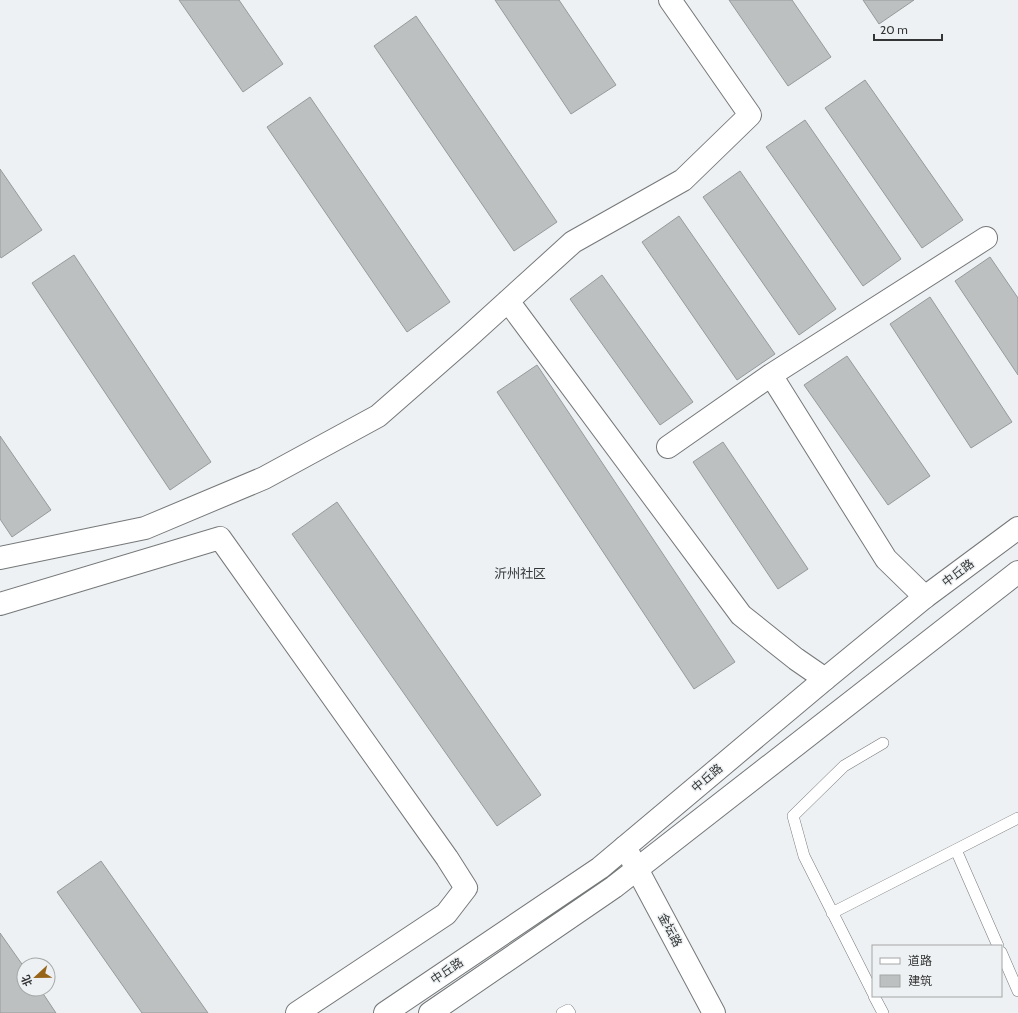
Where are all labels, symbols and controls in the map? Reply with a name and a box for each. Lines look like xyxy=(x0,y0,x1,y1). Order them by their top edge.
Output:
scale bar xyxy=(874,16,942,42)
text: 20 m xyxy=(880,22,908,37)
street label: 中丘路 xyxy=(939,556,977,589)
district label: 沂州社区 xyxy=(494,565,546,581)
street label: 中丘路 xyxy=(688,760,725,795)
street label: 金坛路 xyxy=(655,910,686,949)
legend xyxy=(872,945,1002,997)
text: 道路 xyxy=(908,953,932,968)
street label: 中丘路 xyxy=(428,954,466,987)
north arrow xyxy=(16,957,56,997)
text: 北 xyxy=(18,973,35,988)
text: 建筑 xyxy=(908,973,932,988)

